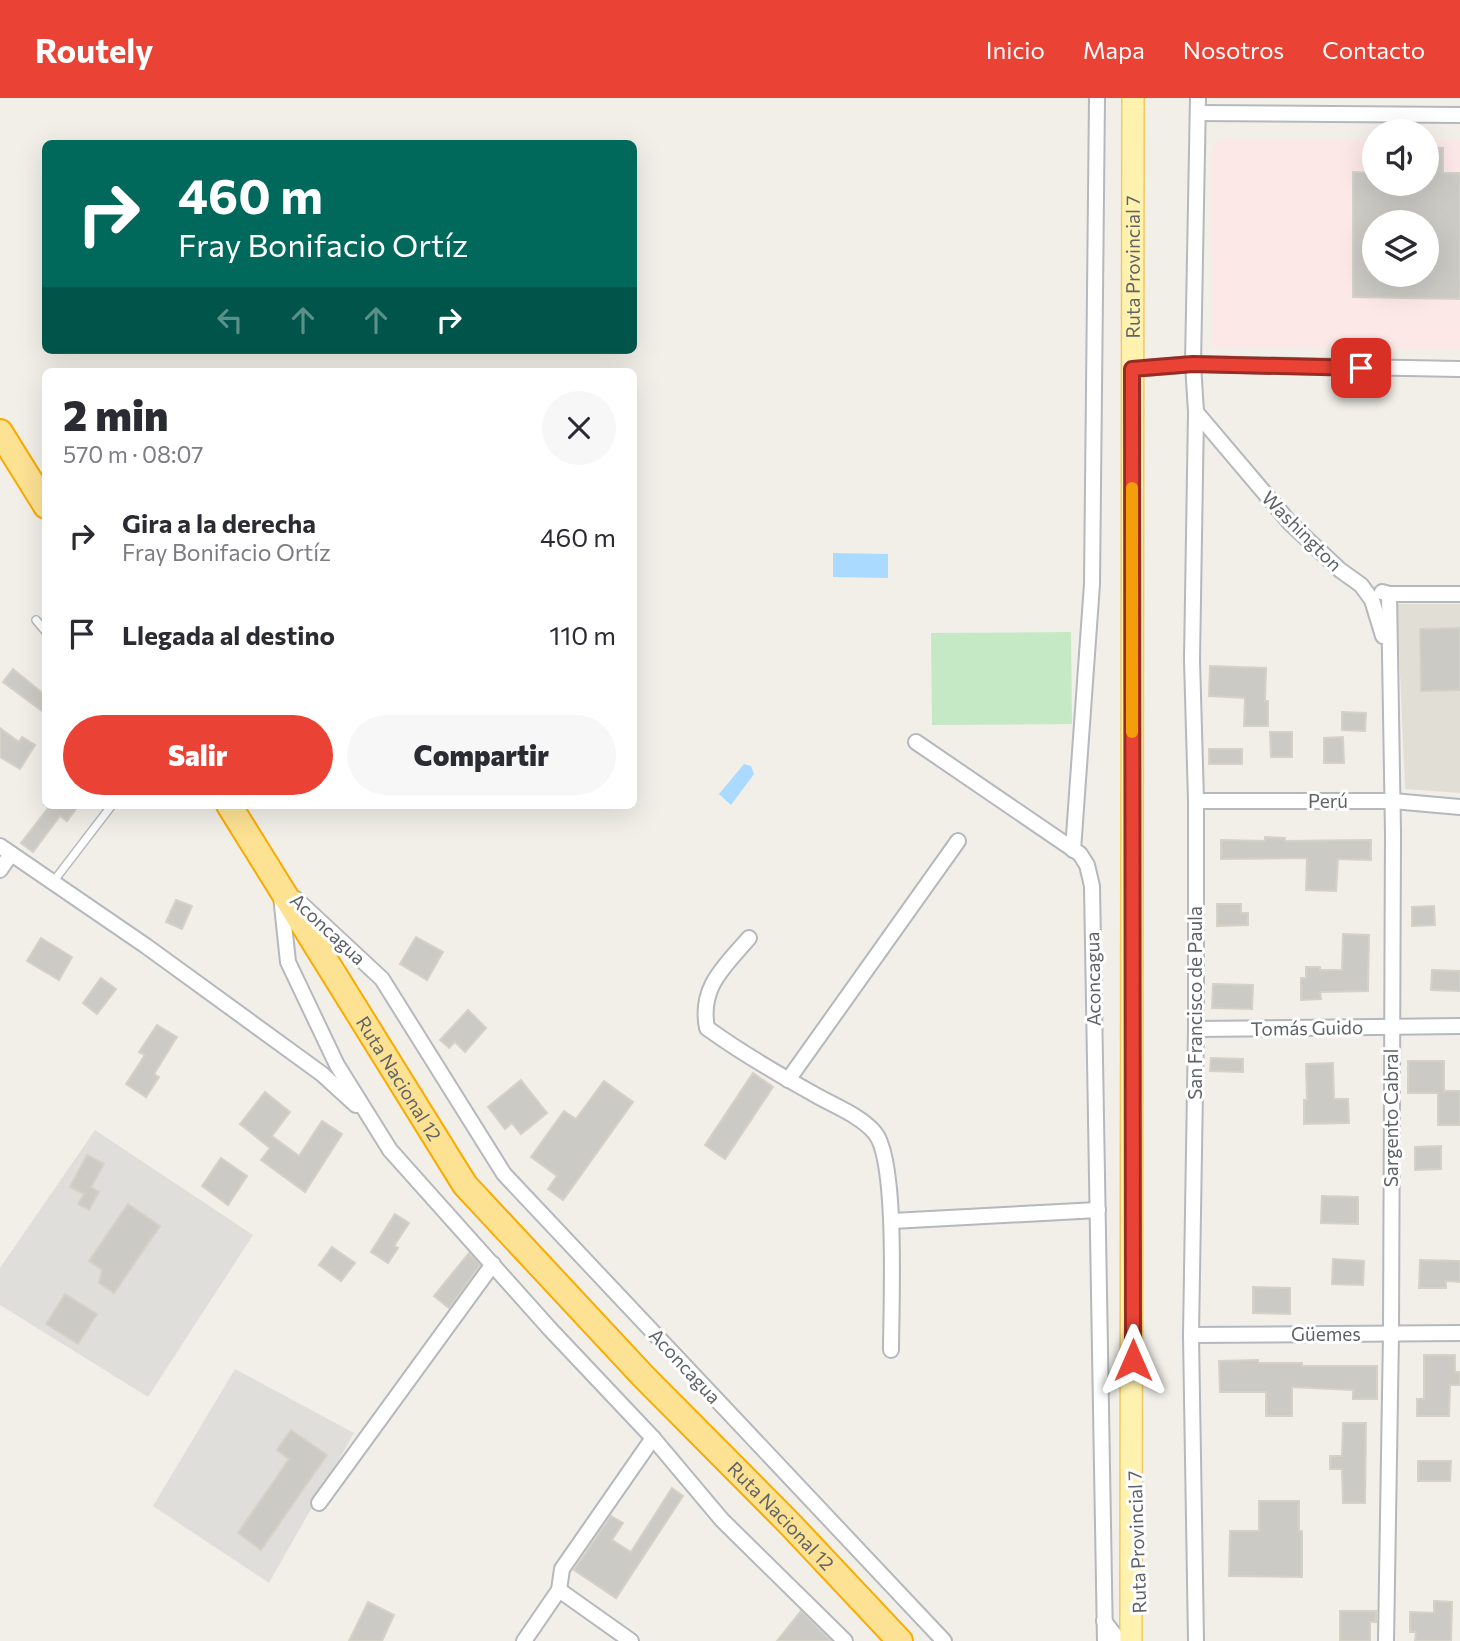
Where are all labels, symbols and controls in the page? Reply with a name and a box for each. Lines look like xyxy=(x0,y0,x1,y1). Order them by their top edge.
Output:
text: Routely xyxy=(35,29,153,70)
text: Inicio xyxy=(986,35,1045,64)
text: Mapa xyxy=(1083,35,1145,64)
text: Nosotros xyxy=(1183,35,1284,64)
text: Contacto xyxy=(1322,35,1425,64)
map controls xyxy=(1362,119,1439,287)
button: sound xyxy=(1362,119,1439,196)
text: 460 m xyxy=(178,164,323,224)
icon: right xyxy=(63,168,154,259)
street label: Ruta Provincial 7 xyxy=(1121,195,1144,339)
button: layers xyxy=(1362,210,1439,287)
text: Fray Bonifacio Ortíz xyxy=(178,224,468,264)
icon: left xyxy=(211,301,249,339)
icon: ahead xyxy=(284,301,322,339)
icon: ahead xyxy=(357,301,395,339)
icon: right xyxy=(430,301,468,339)
pin xyxy=(1331,338,1391,398)
icon: arrive xyxy=(1342,349,1380,387)
text: 2 min xyxy=(63,388,169,440)
button: close xyxy=(542,391,616,465)
text: 570 m · 08:07 xyxy=(63,440,203,468)
street label: Washington xyxy=(1258,486,1347,575)
text: Gira a la derecha xyxy=(122,507,316,538)
icon: right xyxy=(63,517,101,555)
text: 460 m xyxy=(540,521,616,552)
text: Fray Bonifacio Ortíz xyxy=(122,538,331,566)
icon: arrive xyxy=(63,615,101,653)
text: Llegada al destino xyxy=(122,619,335,650)
text: 110 m xyxy=(549,619,616,650)
button: Salir xyxy=(63,715,333,795)
button: Compartir xyxy=(347,715,616,795)
street label: Perú xyxy=(1308,789,1348,812)
street label: Aconcagua xyxy=(286,888,371,969)
street label: San Francisco de Paula xyxy=(1183,906,1206,1100)
street label: Aconcagua xyxy=(1080,932,1105,1026)
street label: Ruta Nacional 12 xyxy=(352,1012,447,1145)
street label: Tomás Guido xyxy=(1251,1015,1363,1040)
street label: Sargento Cabral xyxy=(1379,1049,1402,1187)
street label: Güemes xyxy=(1291,1322,1361,1345)
street label: Aconcagua xyxy=(645,1323,726,1408)
position arrow xyxy=(1096,1323,1170,1397)
street label: Ruta Nacional 12 xyxy=(724,1456,839,1575)
street label: Ruta Provincial 7 xyxy=(1123,1470,1150,1614)

